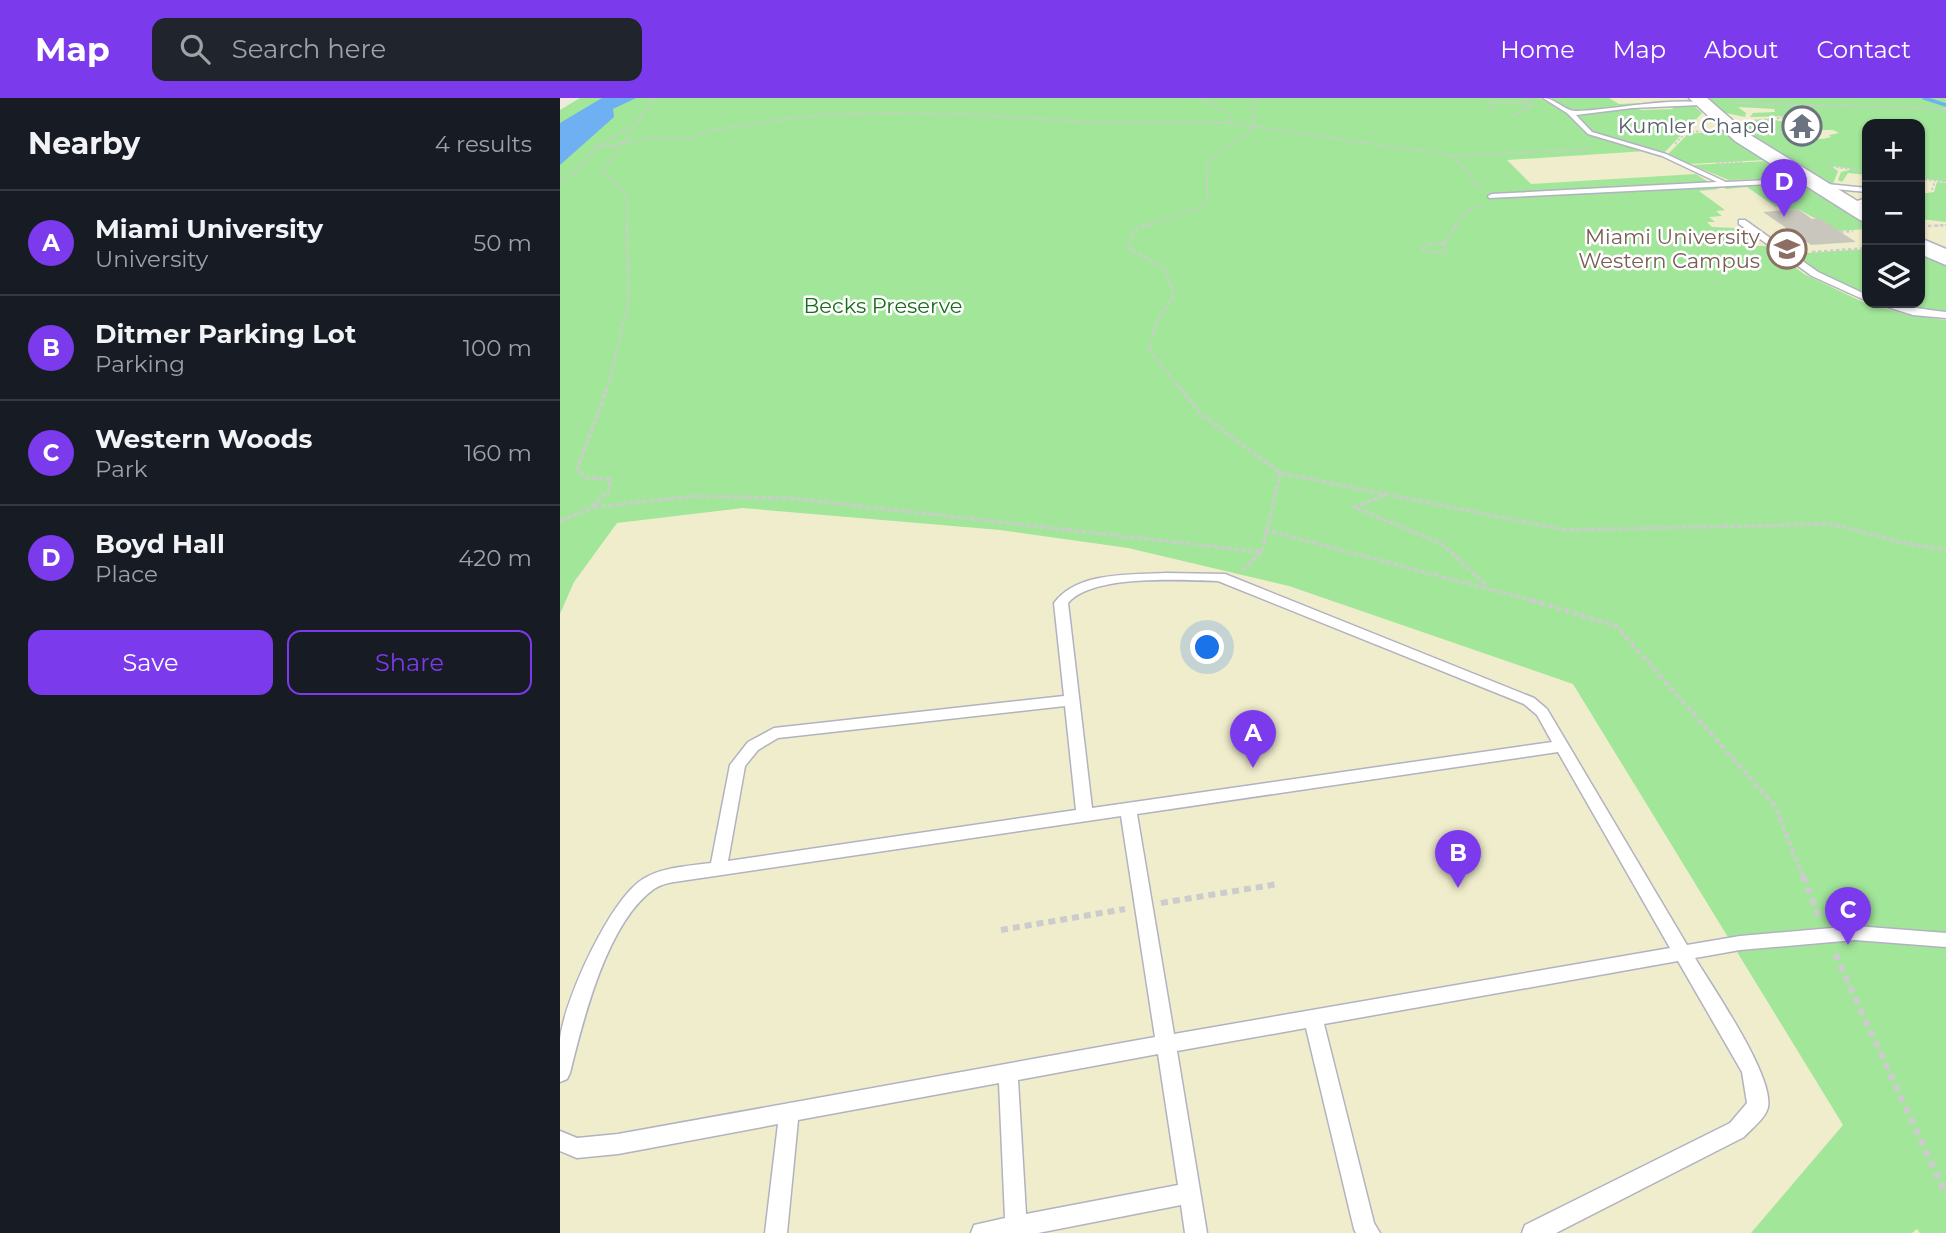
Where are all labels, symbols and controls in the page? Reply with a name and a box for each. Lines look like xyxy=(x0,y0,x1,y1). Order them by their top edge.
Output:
search box xyxy=(152,18,642,81)
text: Map xyxy=(35,29,110,69)
icon: search xyxy=(176,30,214,68)
text: Search here xyxy=(232,33,386,65)
text: Home xyxy=(1500,35,1575,64)
text: Map xyxy=(1613,35,1666,64)
text: About xyxy=(1704,35,1778,64)
text: Contact xyxy=(1816,35,1911,64)
temple icon: Kumler Chapel xyxy=(1781,105,1823,147)
place label: Kumler Chapel xyxy=(1618,113,1775,138)
map controls xyxy=(1862,119,1925,308)
button: + xyxy=(1862,119,1925,182)
text: Nearby xyxy=(28,125,140,162)
text: 4 results xyxy=(435,130,532,158)
pin: D xyxy=(1761,159,1807,217)
button: − xyxy=(1862,182,1925,245)
text: Miami University xyxy=(95,213,323,245)
place label: Miami University Western Campus xyxy=(1578,224,1761,273)
school or university icon: Miami University Western Campus xyxy=(1766,228,1808,270)
text: A xyxy=(42,229,60,257)
text: 50 m xyxy=(473,229,532,257)
text: University xyxy=(95,245,208,273)
button: layers xyxy=(1862,245,1925,308)
park label: Becks Preserve xyxy=(803,293,963,318)
text: Ditmer Parking Lot xyxy=(95,318,356,350)
text: B xyxy=(42,334,60,362)
text: 100 m xyxy=(463,334,532,362)
text: Parking xyxy=(95,350,185,378)
text: Western Woods xyxy=(95,423,312,455)
text: C xyxy=(43,439,59,467)
text: 160 m xyxy=(464,439,532,467)
text: Park xyxy=(95,455,148,483)
text: Boyd Hall xyxy=(95,528,225,560)
text: D xyxy=(42,544,61,572)
text: 420 m xyxy=(458,544,532,572)
text: Place xyxy=(95,560,158,588)
button: Save xyxy=(28,630,273,695)
button: Share xyxy=(287,630,532,695)
your location xyxy=(1190,630,1224,664)
pin: A xyxy=(1230,710,1276,768)
pin: B xyxy=(1435,830,1481,888)
pin: C xyxy=(1825,887,1871,945)

